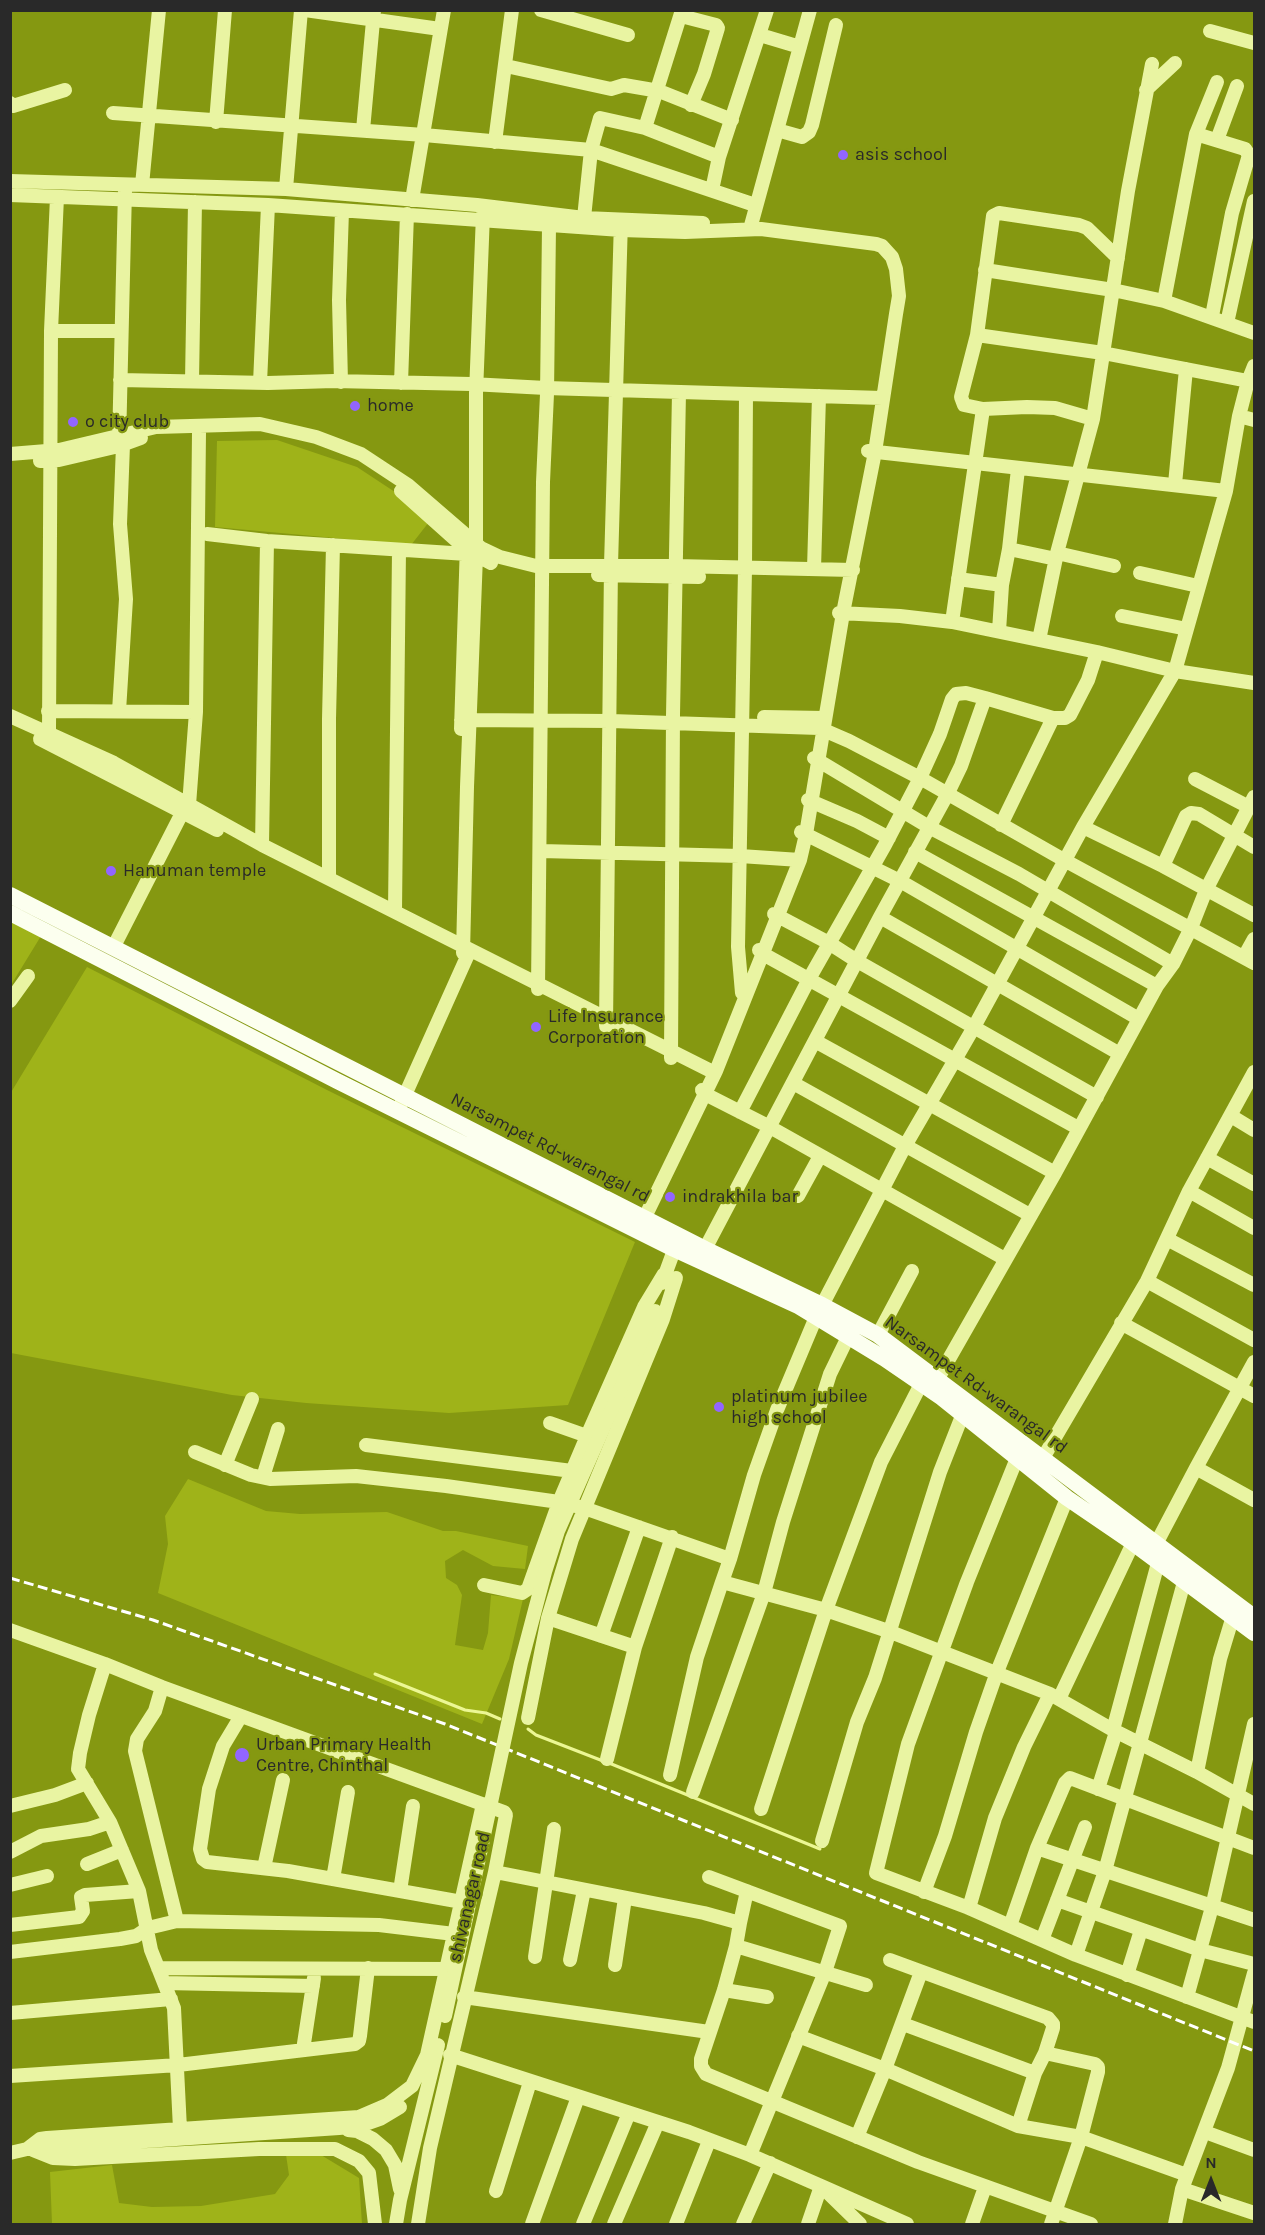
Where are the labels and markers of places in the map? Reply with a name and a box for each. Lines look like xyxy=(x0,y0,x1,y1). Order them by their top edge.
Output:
place label: asis school xyxy=(855,144,948,166)
marker: asis school xyxy=(836,148,850,162)
place label: home xyxy=(367,395,414,417)
marker: home xyxy=(348,399,362,413)
place label: o city club xyxy=(85,411,169,433)
marker: o city club xyxy=(66,415,80,429)
place label: Hanuman temple xyxy=(123,860,266,882)
marker: Hanuman temple xyxy=(104,864,118,878)
place label: Life Insurance Corporation xyxy=(548,1006,664,1048)
marker: Life Insurance Corporation xyxy=(529,1020,543,1034)
place label: indrakhila bar xyxy=(682,1186,798,1208)
marker: indrakhila bar xyxy=(663,1190,677,1204)
place label: platinum jubilee high school xyxy=(731,1386,868,1428)
marker: platinum jubilee high school xyxy=(712,1400,726,1414)
place label: Urban Primary Health Centre, Chinthal xyxy=(256,1734,432,1776)
marker: Urban Primary Health Centre, Chinthal xyxy=(233,1746,251,1764)

